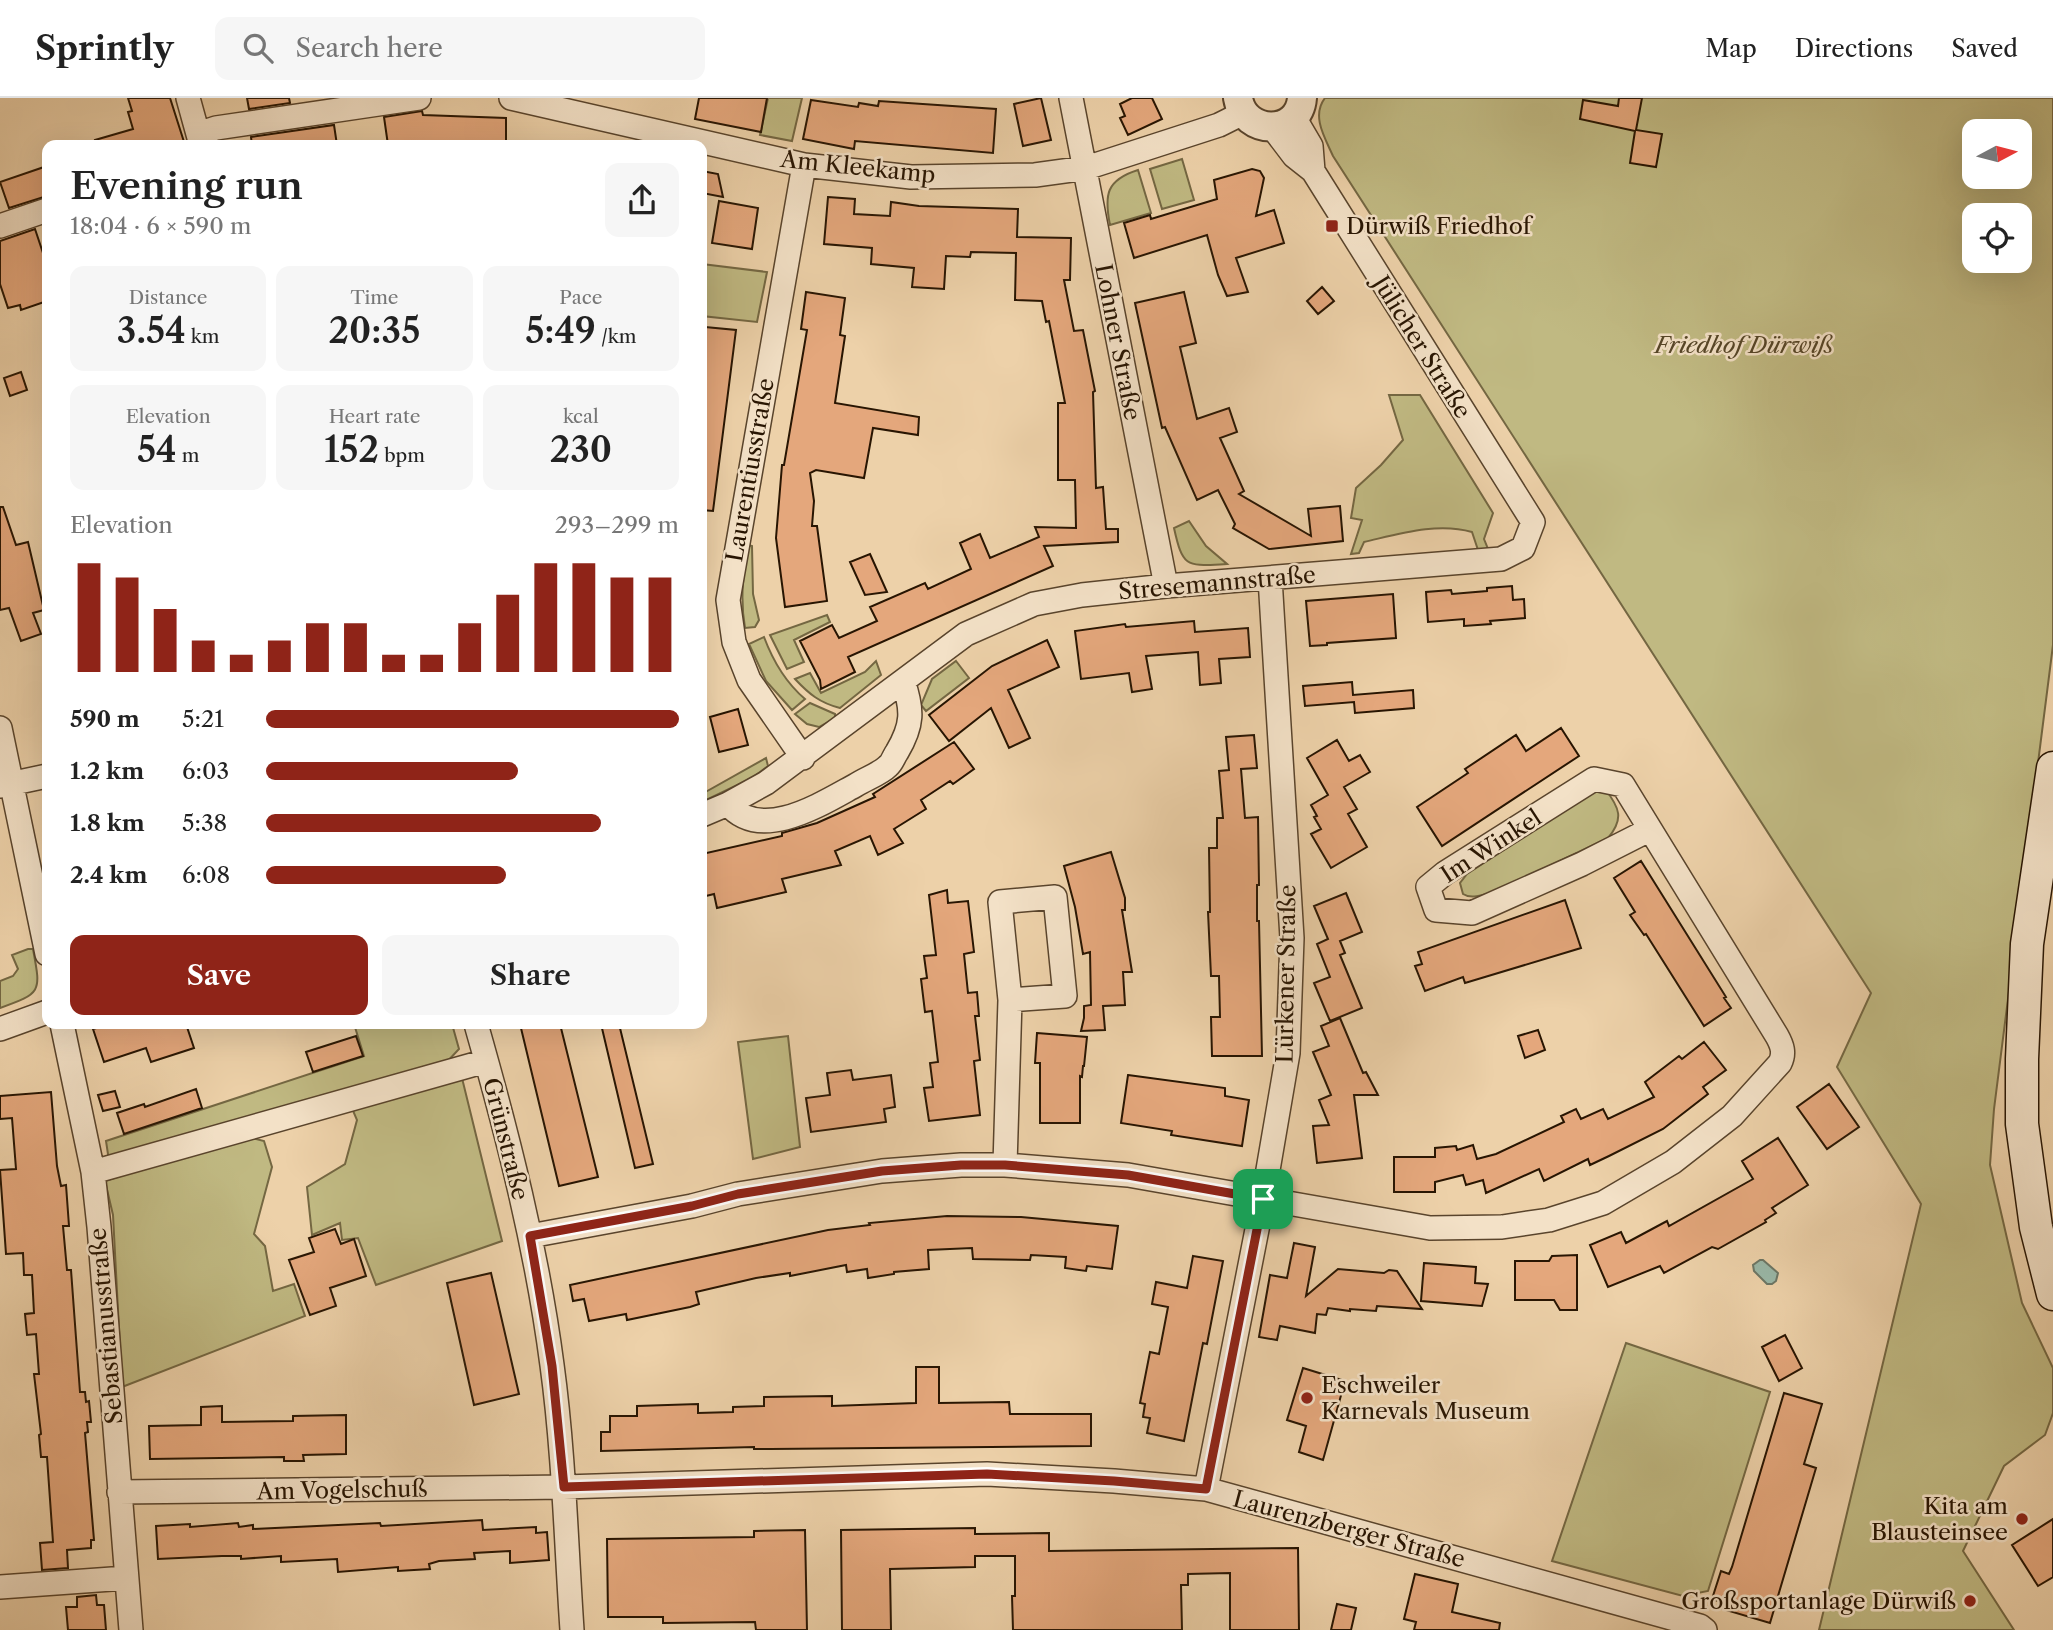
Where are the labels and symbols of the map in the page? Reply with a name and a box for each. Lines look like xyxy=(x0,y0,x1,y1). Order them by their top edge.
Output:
north arrow xyxy=(1962,119,2032,189)
street label: Am Kleekamp xyxy=(778,145,937,189)
place label: Dürwiß Friedhof xyxy=(1346,212,1534,240)
marker: Dürwiß Friedhof xyxy=(1324,218,1340,234)
street label: Lohner Straße xyxy=(1089,261,1147,423)
street label: Jülicher Straße xyxy=(1365,268,1477,423)
park label: Friedhof Dürwiß xyxy=(1653,331,1833,359)
street label: Laurentiusstraße xyxy=(720,376,780,564)
street label: Stresemannstraße xyxy=(1117,560,1317,606)
street label: Im Winkel xyxy=(1436,803,1547,889)
street label: Lürkener Straße xyxy=(1270,884,1302,1064)
street label: Grünstraße xyxy=(477,1075,535,1203)
pin xyxy=(1233,1169,1293,1229)
street label: Sebastianusstraße xyxy=(83,1227,129,1425)
place label: Eschweiler Karnevals Museum xyxy=(1321,1371,1530,1425)
marker: Eschweiler Karnevals Museum xyxy=(1299,1390,1315,1406)
street label: Am Vogelschuß xyxy=(255,1475,428,1506)
street label: Laurenzberger Straße xyxy=(1230,1485,1468,1573)
place label: Kita am Blausteinsee xyxy=(1871,1492,2008,1546)
marker: Kita am Blausteinsee xyxy=(2014,1511,2030,1527)
place label: Großsportanlage Dürwiß xyxy=(1681,1587,1956,1615)
marker: Großsportanlage Dürwiß xyxy=(1962,1593,1978,1609)

